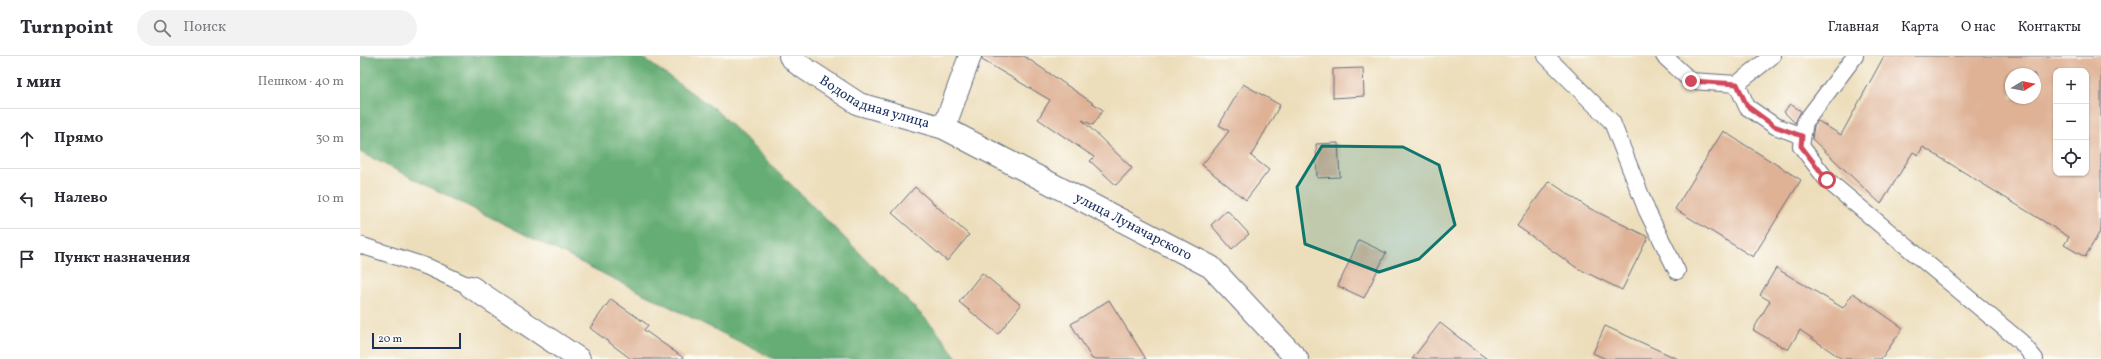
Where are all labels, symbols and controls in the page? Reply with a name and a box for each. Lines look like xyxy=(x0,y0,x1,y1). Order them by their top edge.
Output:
search box xyxy=(137,10,417,46)
text: Turnpoint xyxy=(20,15,113,41)
icon: search xyxy=(151,17,173,39)
text: Поиск xyxy=(183,17,226,38)
text: Главная xyxy=(1828,18,1879,37)
text: Карта xyxy=(1901,18,1939,37)
text: О нас xyxy=(1961,18,1996,37)
text: Контакты xyxy=(2018,18,2081,37)
north arrow xyxy=(2005,68,2041,104)
map controls xyxy=(2053,68,2089,176)
button: + xyxy=(2053,68,2089,104)
text: 1 мин xyxy=(16,71,61,94)
street label: Водопадная улица xyxy=(816,71,932,133)
route end xyxy=(1682,72,1700,90)
text: Пешком · 40 m xyxy=(258,73,344,91)
button: − xyxy=(2053,104,2089,140)
icon: ahead xyxy=(16,128,38,150)
text: Прямо xyxy=(54,128,103,149)
text: 30 m xyxy=(316,130,344,148)
button: locate xyxy=(2053,140,2089,176)
route start xyxy=(1818,171,1836,189)
icon: left xyxy=(16,188,38,210)
text: Налево xyxy=(54,188,108,209)
street label: улица Луначарского xyxy=(1071,188,1195,265)
text: 10 m xyxy=(317,190,344,208)
icon: arrive xyxy=(16,248,38,270)
text: Пункт назначения xyxy=(54,248,190,269)
scale bar xyxy=(372,331,461,350)
text: 20 m xyxy=(378,332,402,347)

